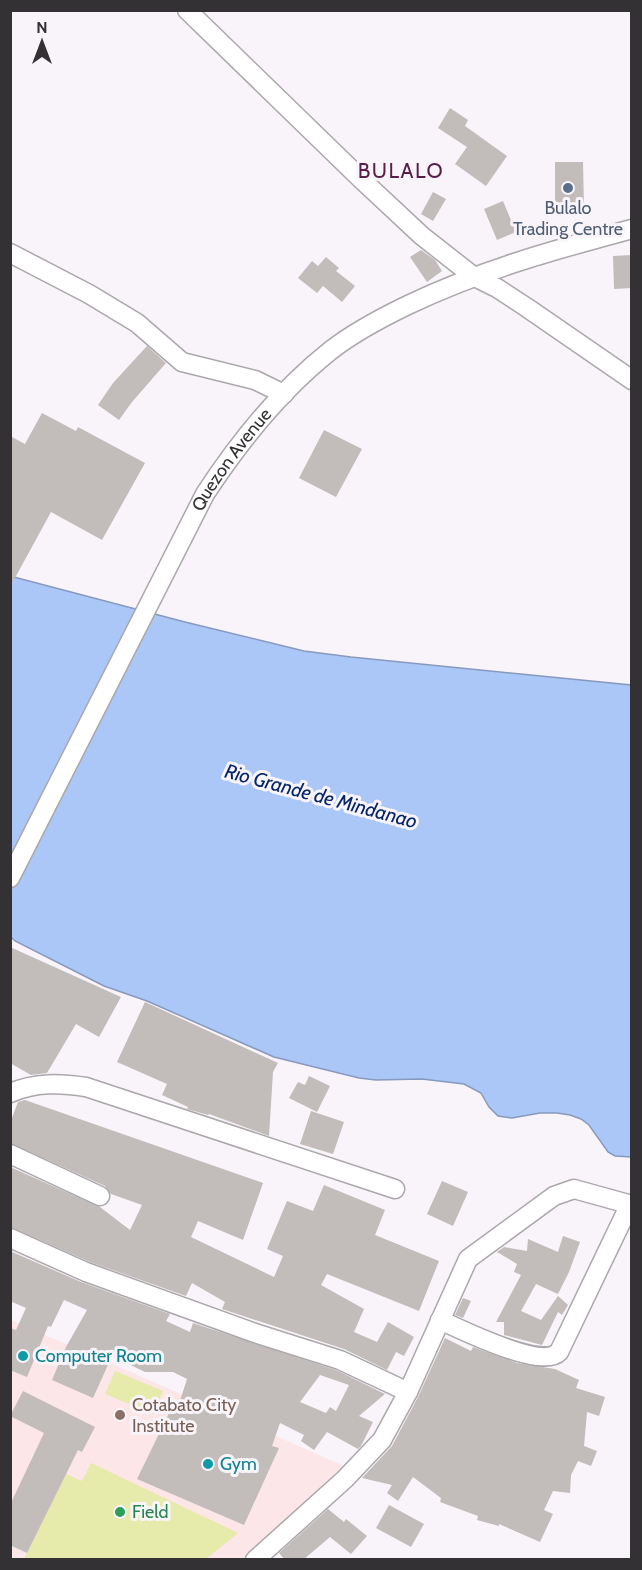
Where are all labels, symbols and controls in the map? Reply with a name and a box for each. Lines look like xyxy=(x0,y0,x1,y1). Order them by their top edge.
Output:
north arrow xyxy=(12,12,72,72)
text: N xyxy=(36,18,48,37)
district label: BULALO xyxy=(358,158,444,183)
marker: Bulalo Trading Centre xyxy=(561,181,575,195)
place label: Bulalo Trading Centre xyxy=(513,197,623,240)
street label: Quezon Avenue xyxy=(187,404,276,515)
water label: Rio Grande de Mindanao xyxy=(222,759,420,833)
place label: Computer Room xyxy=(35,1345,162,1367)
marker: Computer Room xyxy=(16,1349,30,1363)
place label: Cotabato City Institute xyxy=(132,1394,236,1437)
marker: Cotabato City Institute xyxy=(113,1408,127,1422)
place label: Gym xyxy=(220,1453,257,1475)
marker: Gym xyxy=(201,1457,215,1471)
place label: Field xyxy=(132,1501,168,1523)
marker: Field xyxy=(113,1505,127,1519)

